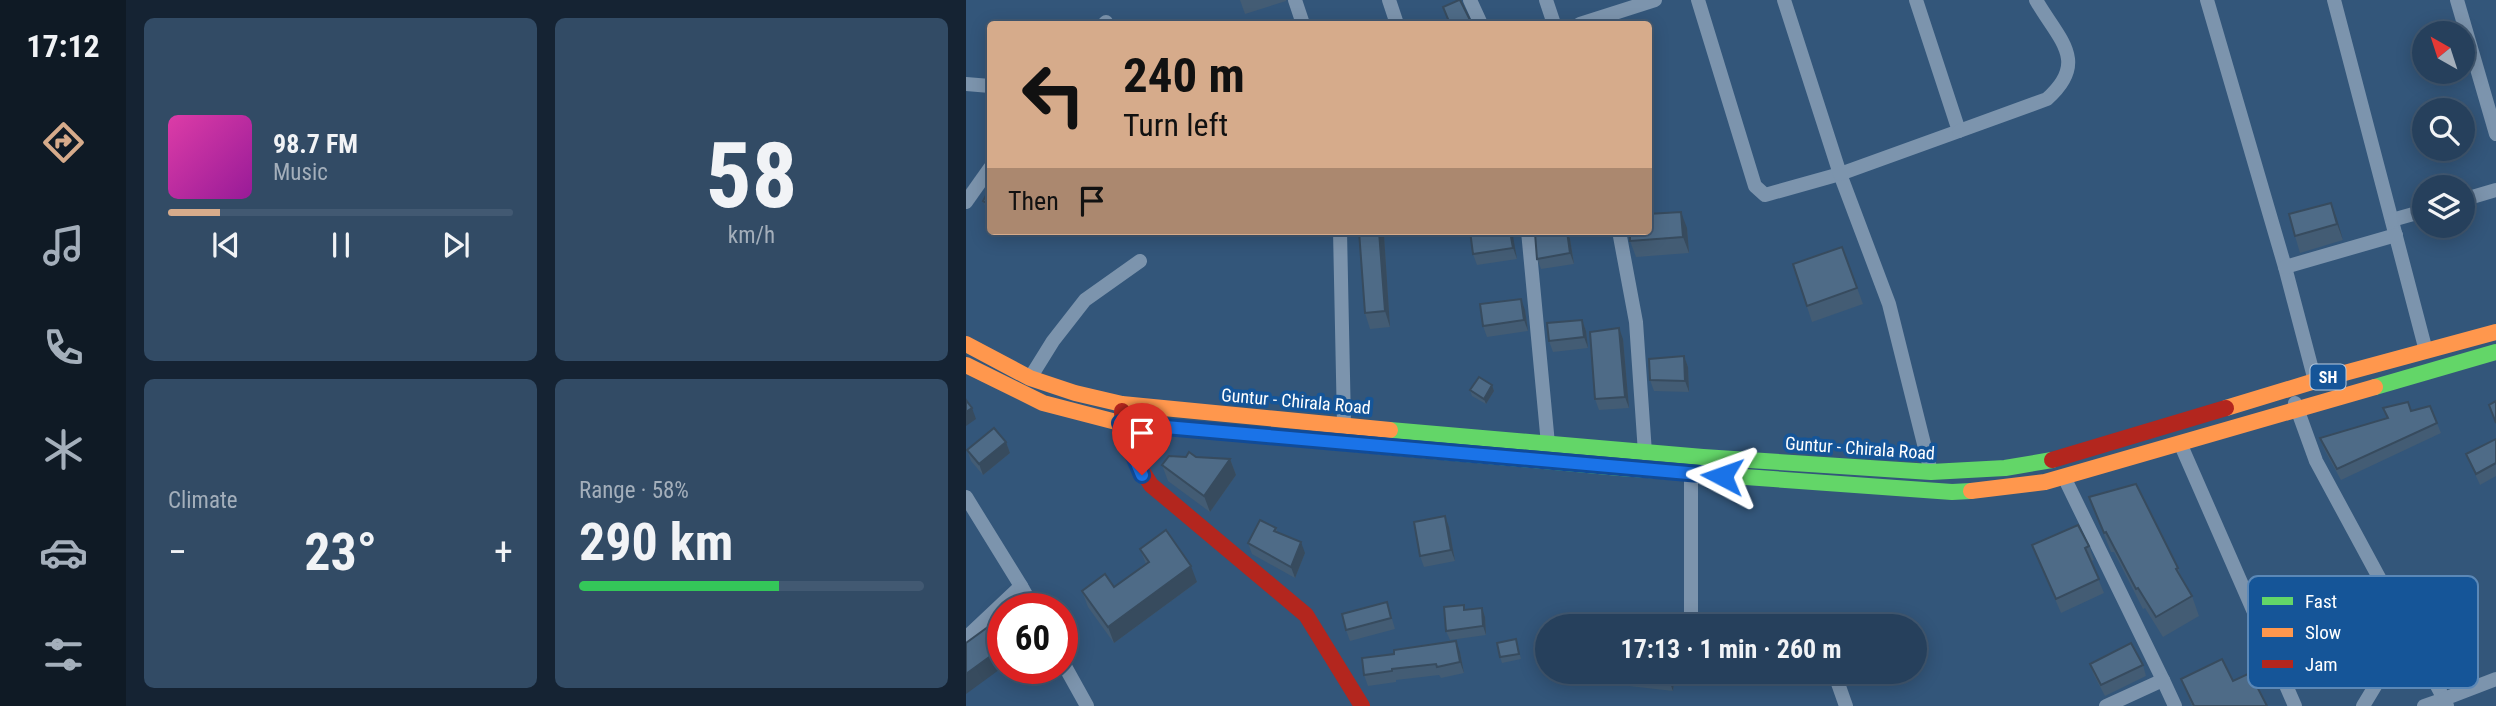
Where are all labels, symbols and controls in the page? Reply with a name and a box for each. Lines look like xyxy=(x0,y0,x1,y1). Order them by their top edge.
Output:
north arrow xyxy=(2412,21,2474,84)
map controls xyxy=(2412,21,2475,238)
text: 17:12 xyxy=(26,27,100,65)
text: 240 m xyxy=(1123,47,1245,104)
icon: left xyxy=(1008,49,1099,140)
button: search xyxy=(2412,98,2475,161)
text: Turn left xyxy=(1123,106,1228,144)
icon: directions xyxy=(39,118,88,167)
text: 58 xyxy=(706,123,797,229)
text: 98.7 FM xyxy=(273,129,358,159)
text: Music xyxy=(273,159,328,186)
button: layers xyxy=(2412,175,2475,238)
icon: arrive xyxy=(1073,182,1111,220)
text: Then xyxy=(1008,186,1059,216)
icon: music xyxy=(39,221,88,270)
text: km/h xyxy=(728,222,775,249)
icon: previous xyxy=(207,226,245,264)
icon: pause xyxy=(322,226,360,264)
icon: next xyxy=(437,226,475,264)
icon: phone xyxy=(39,323,88,372)
road number: SH xyxy=(2310,364,2346,390)
street label: Guntur - Chirala Road xyxy=(1220,384,1372,418)
pin xyxy=(1112,403,1172,475)
icon: arrive xyxy=(1123,414,1161,452)
icon: climate xyxy=(39,425,88,474)
street label: Guntur - Chirala Road xyxy=(1784,432,1936,464)
position arrow xyxy=(1685,439,1759,513)
text: Range · 58% xyxy=(579,477,689,504)
text: Climate xyxy=(168,487,238,514)
text: 290 km xyxy=(579,512,733,573)
text: 23° xyxy=(304,522,377,583)
icon: car xyxy=(39,528,88,577)
text: − xyxy=(168,530,187,574)
text: + xyxy=(494,530,513,574)
legend xyxy=(2248,576,2478,688)
text: Fast xyxy=(2305,590,2337,613)
speed limit sign: 60 xyxy=(987,593,1078,684)
text: Slow xyxy=(2305,621,2341,644)
icon: filters xyxy=(39,630,88,679)
text: 17:13 · 1 min · 260 m xyxy=(1621,634,1841,664)
text: Jam xyxy=(2305,653,2338,676)

